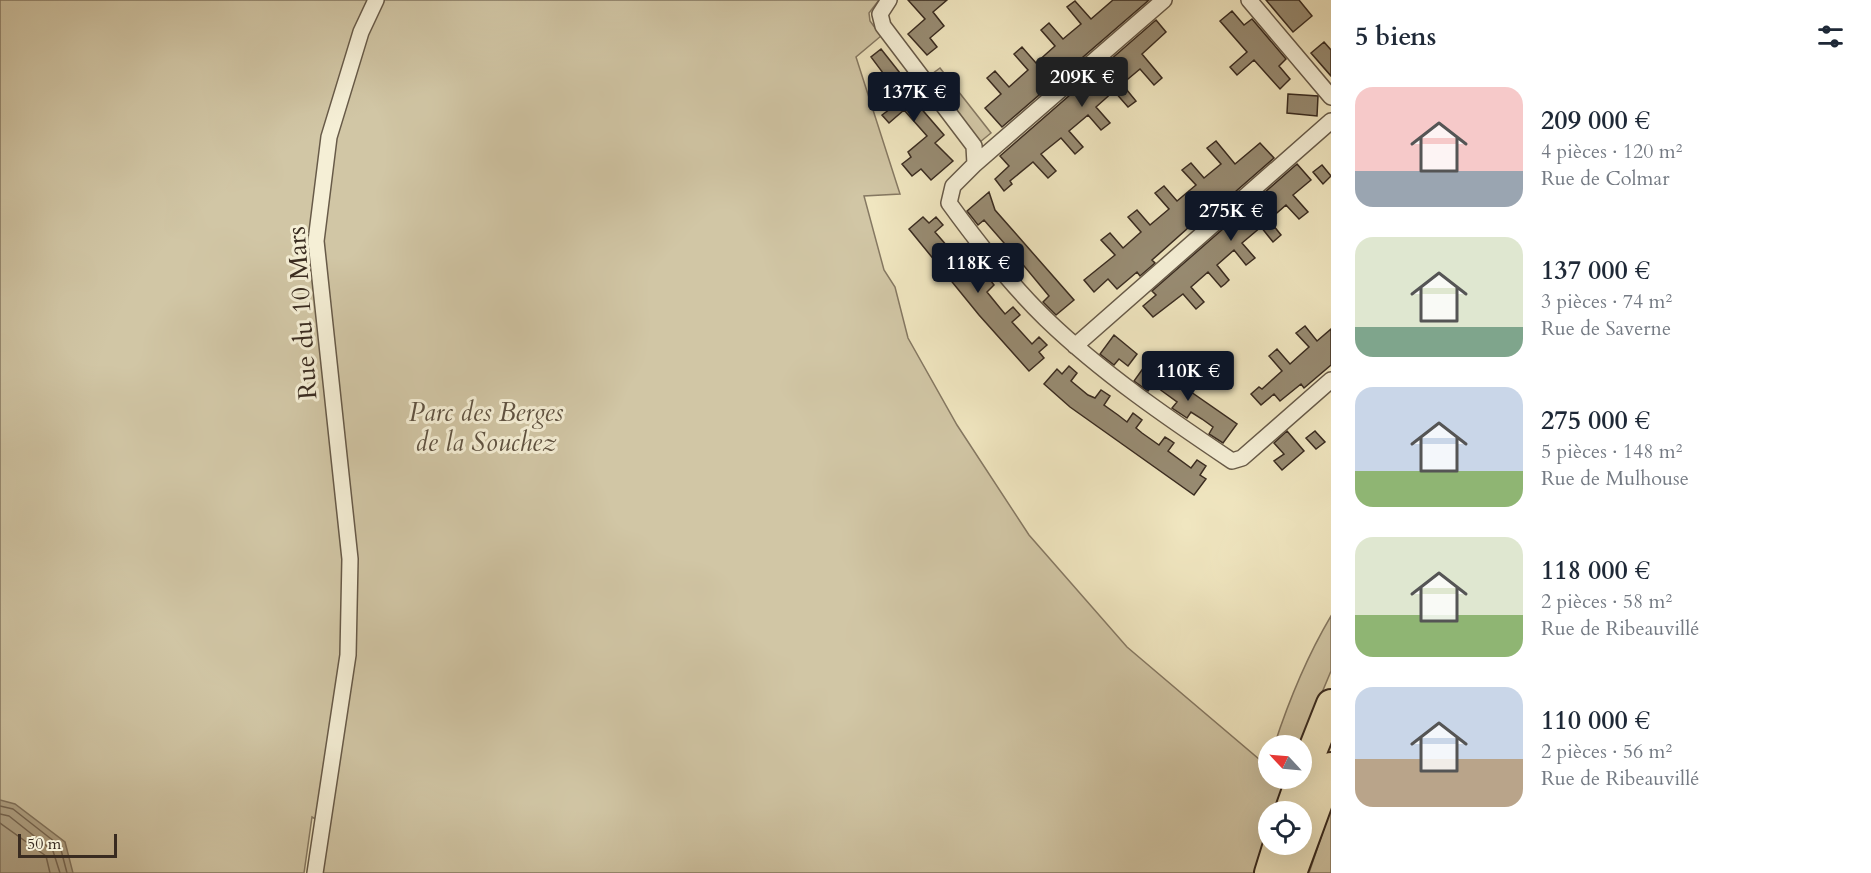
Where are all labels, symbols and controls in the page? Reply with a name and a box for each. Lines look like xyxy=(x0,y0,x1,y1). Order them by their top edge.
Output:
text: 5 biens xyxy=(1355,19,1436,54)
icon: filters xyxy=(1814,20,1847,53)
pin: 209K € xyxy=(1033,57,1131,108)
text: 209K € xyxy=(1050,63,1114,90)
pin: 137K € xyxy=(865,72,963,123)
text: 137K € xyxy=(882,78,946,105)
text: 209 000 € xyxy=(1541,103,1650,138)
icon: home xyxy=(1403,111,1475,183)
text: 4 pièces · 120 m² xyxy=(1541,138,1682,165)
text: Rue de Colmar xyxy=(1541,165,1669,192)
pin: 275K € xyxy=(1182,191,1280,242)
text: 275K € xyxy=(1199,197,1263,224)
street label: Rue du 10 Mars xyxy=(278,225,326,401)
pin: 118K € xyxy=(929,243,1027,294)
text: 118K € xyxy=(946,249,1010,276)
text: 137 000 € xyxy=(1541,253,1650,288)
icon: home xyxy=(1403,261,1475,333)
text: 3 pièces · 74 m² xyxy=(1541,288,1672,315)
text: Rue de Saverne xyxy=(1541,315,1671,342)
pin: 110K € xyxy=(1139,351,1237,402)
text: 110K € xyxy=(1156,357,1220,384)
park label: Parc des Berges de la Souchez xyxy=(409,395,564,460)
text: 275 000 € xyxy=(1541,403,1650,438)
icon: home xyxy=(1403,411,1475,483)
text: 5 pièces · 148 m² xyxy=(1541,438,1682,465)
text: Rue de Mulhouse xyxy=(1541,465,1689,492)
text: 118 000 € xyxy=(1541,553,1650,588)
icon: home xyxy=(1403,561,1475,633)
text: 2 pièces · 58 m² xyxy=(1541,588,1672,615)
text: Rue de Ribeauvillé xyxy=(1541,615,1699,642)
text: 110 000 € xyxy=(1541,703,1650,738)
icon: home xyxy=(1403,711,1475,783)
north arrow xyxy=(1258,735,1312,789)
map controls xyxy=(1258,735,1312,855)
text: 2 pièces · 56 m² xyxy=(1541,738,1672,765)
text: Rue de Ribeauvillé xyxy=(1541,765,1699,792)
button: locate xyxy=(1258,801,1312,855)
scale bar xyxy=(18,831,117,858)
text: 50 m xyxy=(27,833,61,855)

